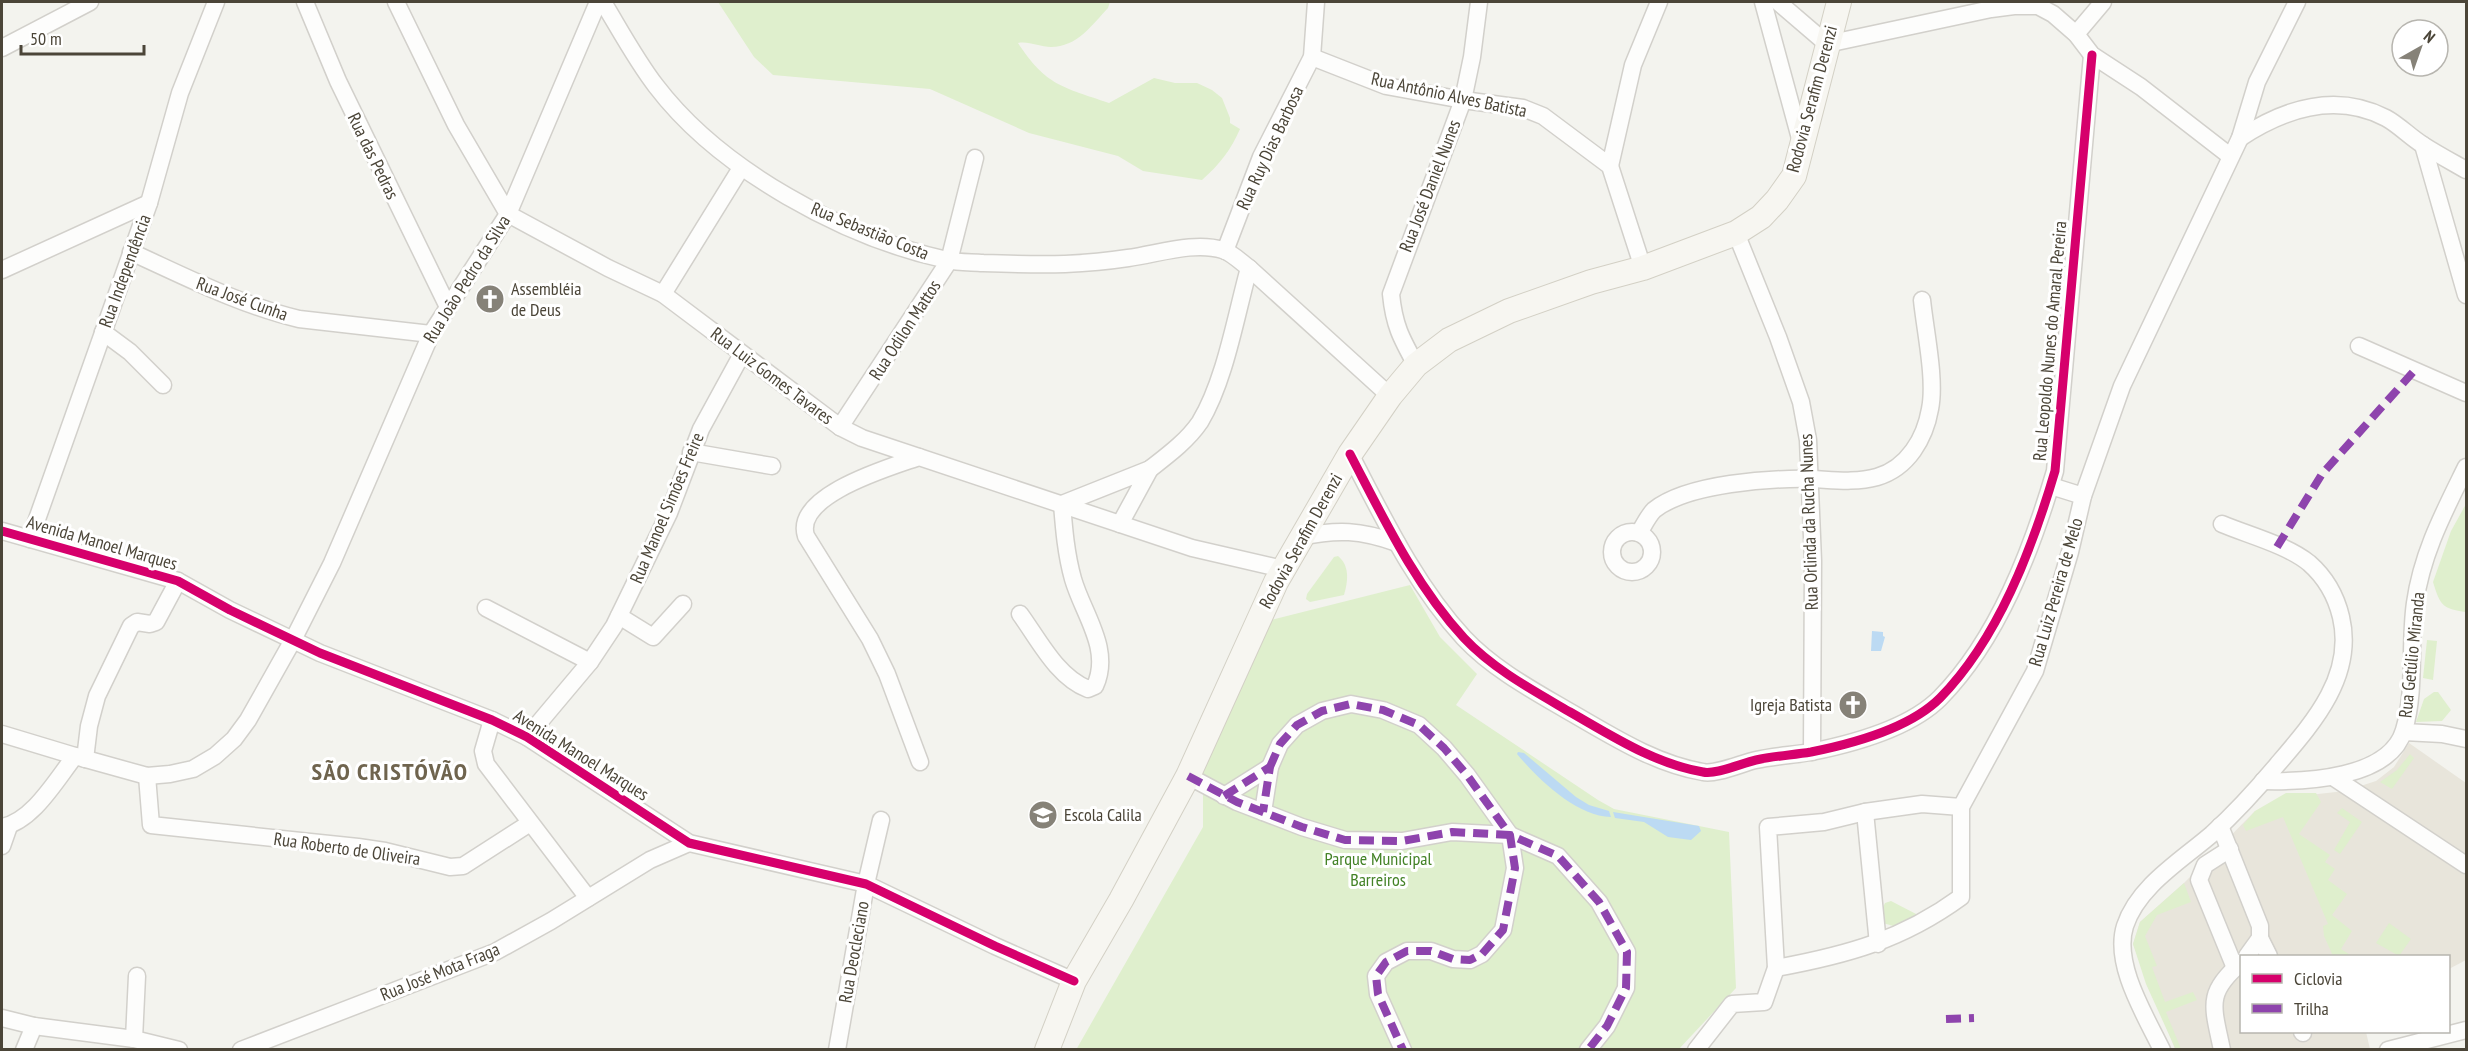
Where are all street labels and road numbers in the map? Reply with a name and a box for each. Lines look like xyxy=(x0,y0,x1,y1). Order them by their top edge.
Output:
street label: Rodovia Serafim Derenzi xyxy=(1781,23,1842,175)
street label: Rua Antônio Alves Batista xyxy=(1369,67,1529,122)
street label: Rua Ruy Dias Barbosa xyxy=(1231,82,1308,213)
street label: Rua das Pedras xyxy=(343,109,404,203)
street label: Rua José Daniel Nunes xyxy=(1394,116,1465,255)
street label: Rua Sebastião Costa xyxy=(808,196,932,265)
street label: Rua Independência xyxy=(93,211,156,330)
street label: Rua João Pedro da Silva xyxy=(418,211,515,347)
street label: Rua Leopoldo Nunes do Amaral Pereira xyxy=(2028,220,2071,462)
street label: Rua José Cunha xyxy=(193,271,291,326)
street label: Rua Odilon Mattos xyxy=(864,275,946,384)
street label: Rua Luiz Gomes Tavares xyxy=(706,322,838,429)
street label: Rua Manoel Simões Freire xyxy=(624,429,709,587)
street label: Rua Orlinda da Rucha Nunes xyxy=(1794,433,1823,611)
street label: Rodovia Serafim Derenzi xyxy=(1254,469,1347,612)
street label: Avenida Manoel Marques xyxy=(24,510,180,575)
street label: Rua Luiz Pereira de Melo xyxy=(2023,515,2088,669)
street label: Rua Getúlio Miranda xyxy=(2393,591,2430,719)
street label: Avenida Manoel Marques xyxy=(509,704,653,806)
street label: Rua Roberto de Oliveira xyxy=(272,827,422,870)
street label: Rua Deocleciano xyxy=(833,899,874,1005)
street label: Rua José Mota Fraga xyxy=(377,937,503,1006)

